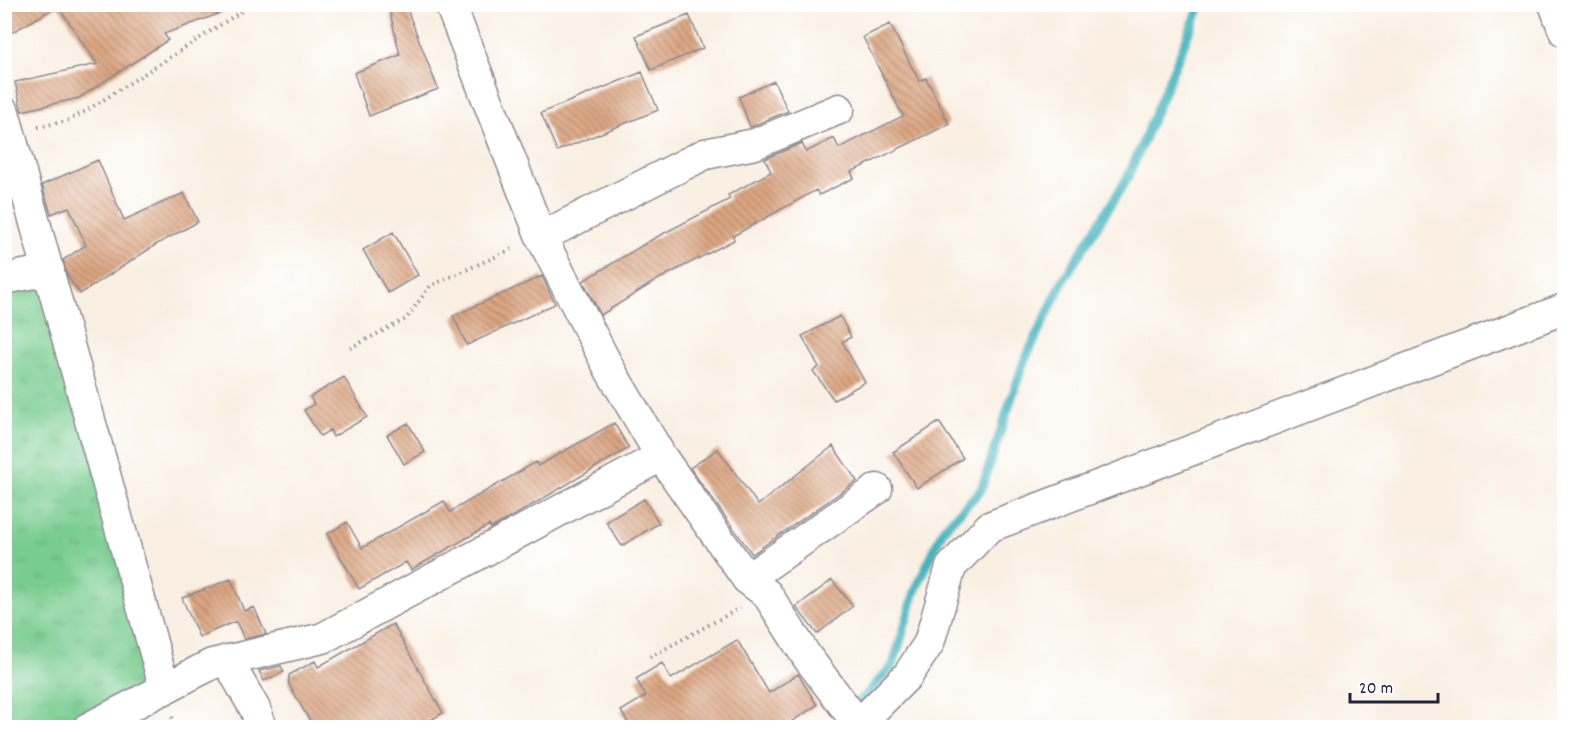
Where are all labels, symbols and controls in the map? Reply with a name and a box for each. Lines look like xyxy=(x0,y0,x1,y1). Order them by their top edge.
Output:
scale bar xyxy=(1350,666,1438,704)
text: 20 m xyxy=(1359,677,1393,702)

